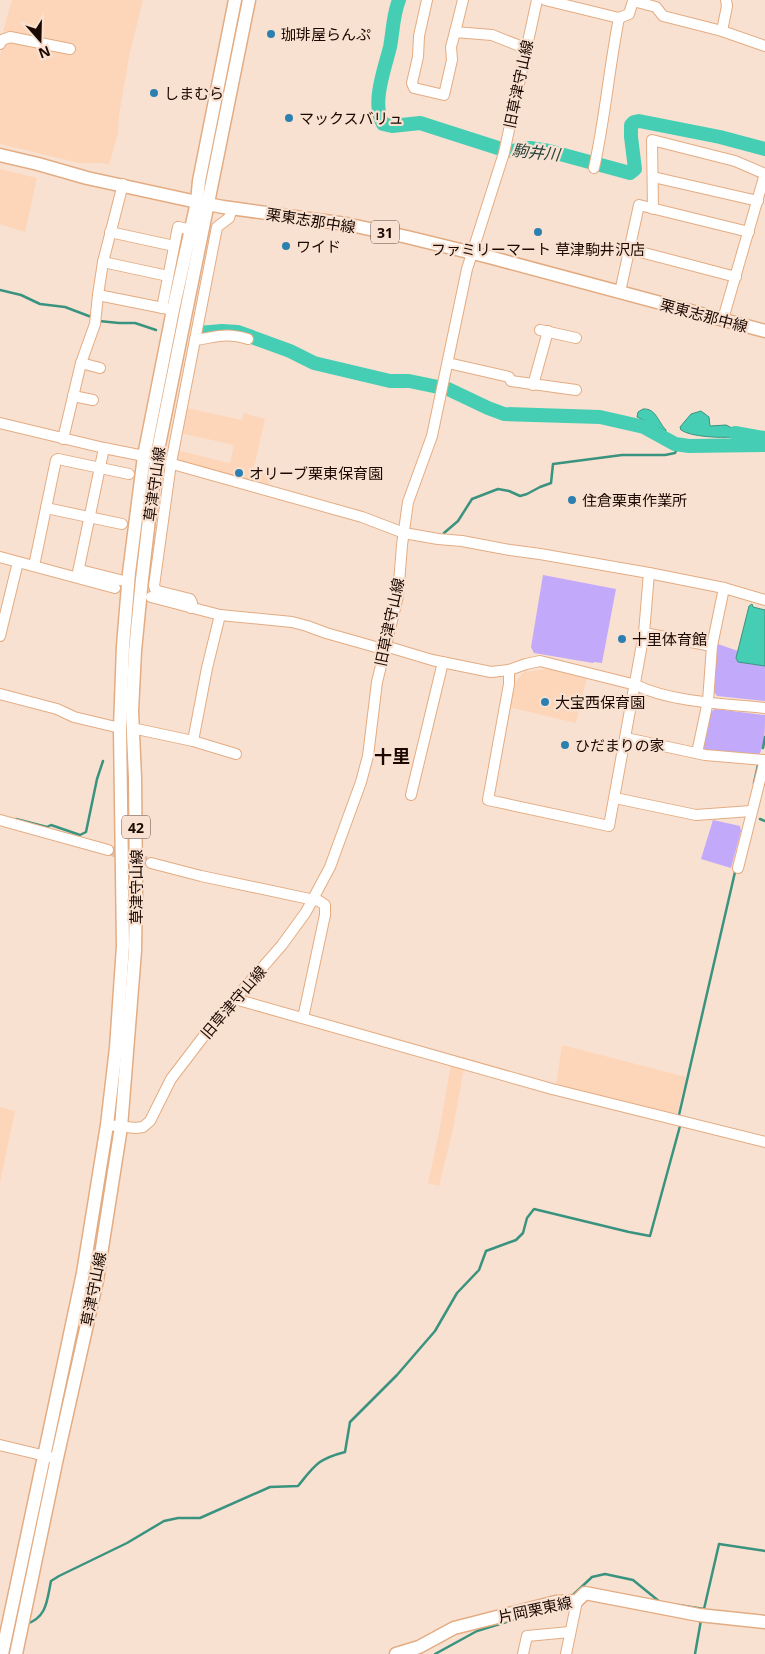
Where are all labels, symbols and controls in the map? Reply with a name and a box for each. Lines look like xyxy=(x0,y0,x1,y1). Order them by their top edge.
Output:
north arrow xyxy=(15,15,65,65)
place label: 珈琲屋らんぷ xyxy=(281,24,371,44)
marker: 珈琲屋らんぷ xyxy=(265,28,277,40)
street label: 旧草津守山線 xyxy=(499,38,537,130)
text: N xyxy=(36,42,53,64)
place label: しまむら xyxy=(164,83,224,103)
marker: しまむら xyxy=(148,87,160,99)
place label: マックスバリュ xyxy=(299,108,404,128)
marker: マックスバリュ xyxy=(283,112,295,124)
water label: 駒井川 xyxy=(511,139,563,166)
street label: 栗東志那中線 xyxy=(265,203,357,237)
road number: 31 xyxy=(371,220,399,243)
marker: ファミリーマート 草津駒井沢店 xyxy=(532,226,544,238)
place label: ワイド xyxy=(296,236,341,256)
place label: ファミリーマート 草津駒井沢店 xyxy=(431,239,645,259)
marker: ワイド xyxy=(280,240,292,252)
street label: 栗東志那中線 xyxy=(658,294,750,336)
street label: 草津守山線 xyxy=(139,445,169,523)
place label: オリーブ栗東保育園 xyxy=(249,463,383,483)
marker: オリーブ栗東保育園 xyxy=(233,467,245,479)
place label: 住倉栗東作業所 xyxy=(582,490,687,510)
marker: 住倉栗東作業所 xyxy=(566,494,578,506)
street label: 旧草津守山線 xyxy=(370,576,408,668)
place label: 十里体育館 xyxy=(632,629,707,649)
marker: 十里体育館 xyxy=(616,633,628,645)
place label: 大宝西保育園 xyxy=(555,692,645,712)
marker: 大宝西保育園 xyxy=(539,696,551,708)
place label: ひだまりの家 xyxy=(575,735,665,755)
marker: ひだまりの家 xyxy=(559,739,571,751)
district label: 十里 xyxy=(374,744,410,768)
road number: 42 xyxy=(122,816,150,839)
street label: 草津守山線 xyxy=(126,849,146,925)
street label: 旧草津守山線 xyxy=(196,961,270,1043)
street label: 草津守山線 xyxy=(76,1250,110,1328)
street label: 片岡栗東線 xyxy=(496,1591,574,1627)

